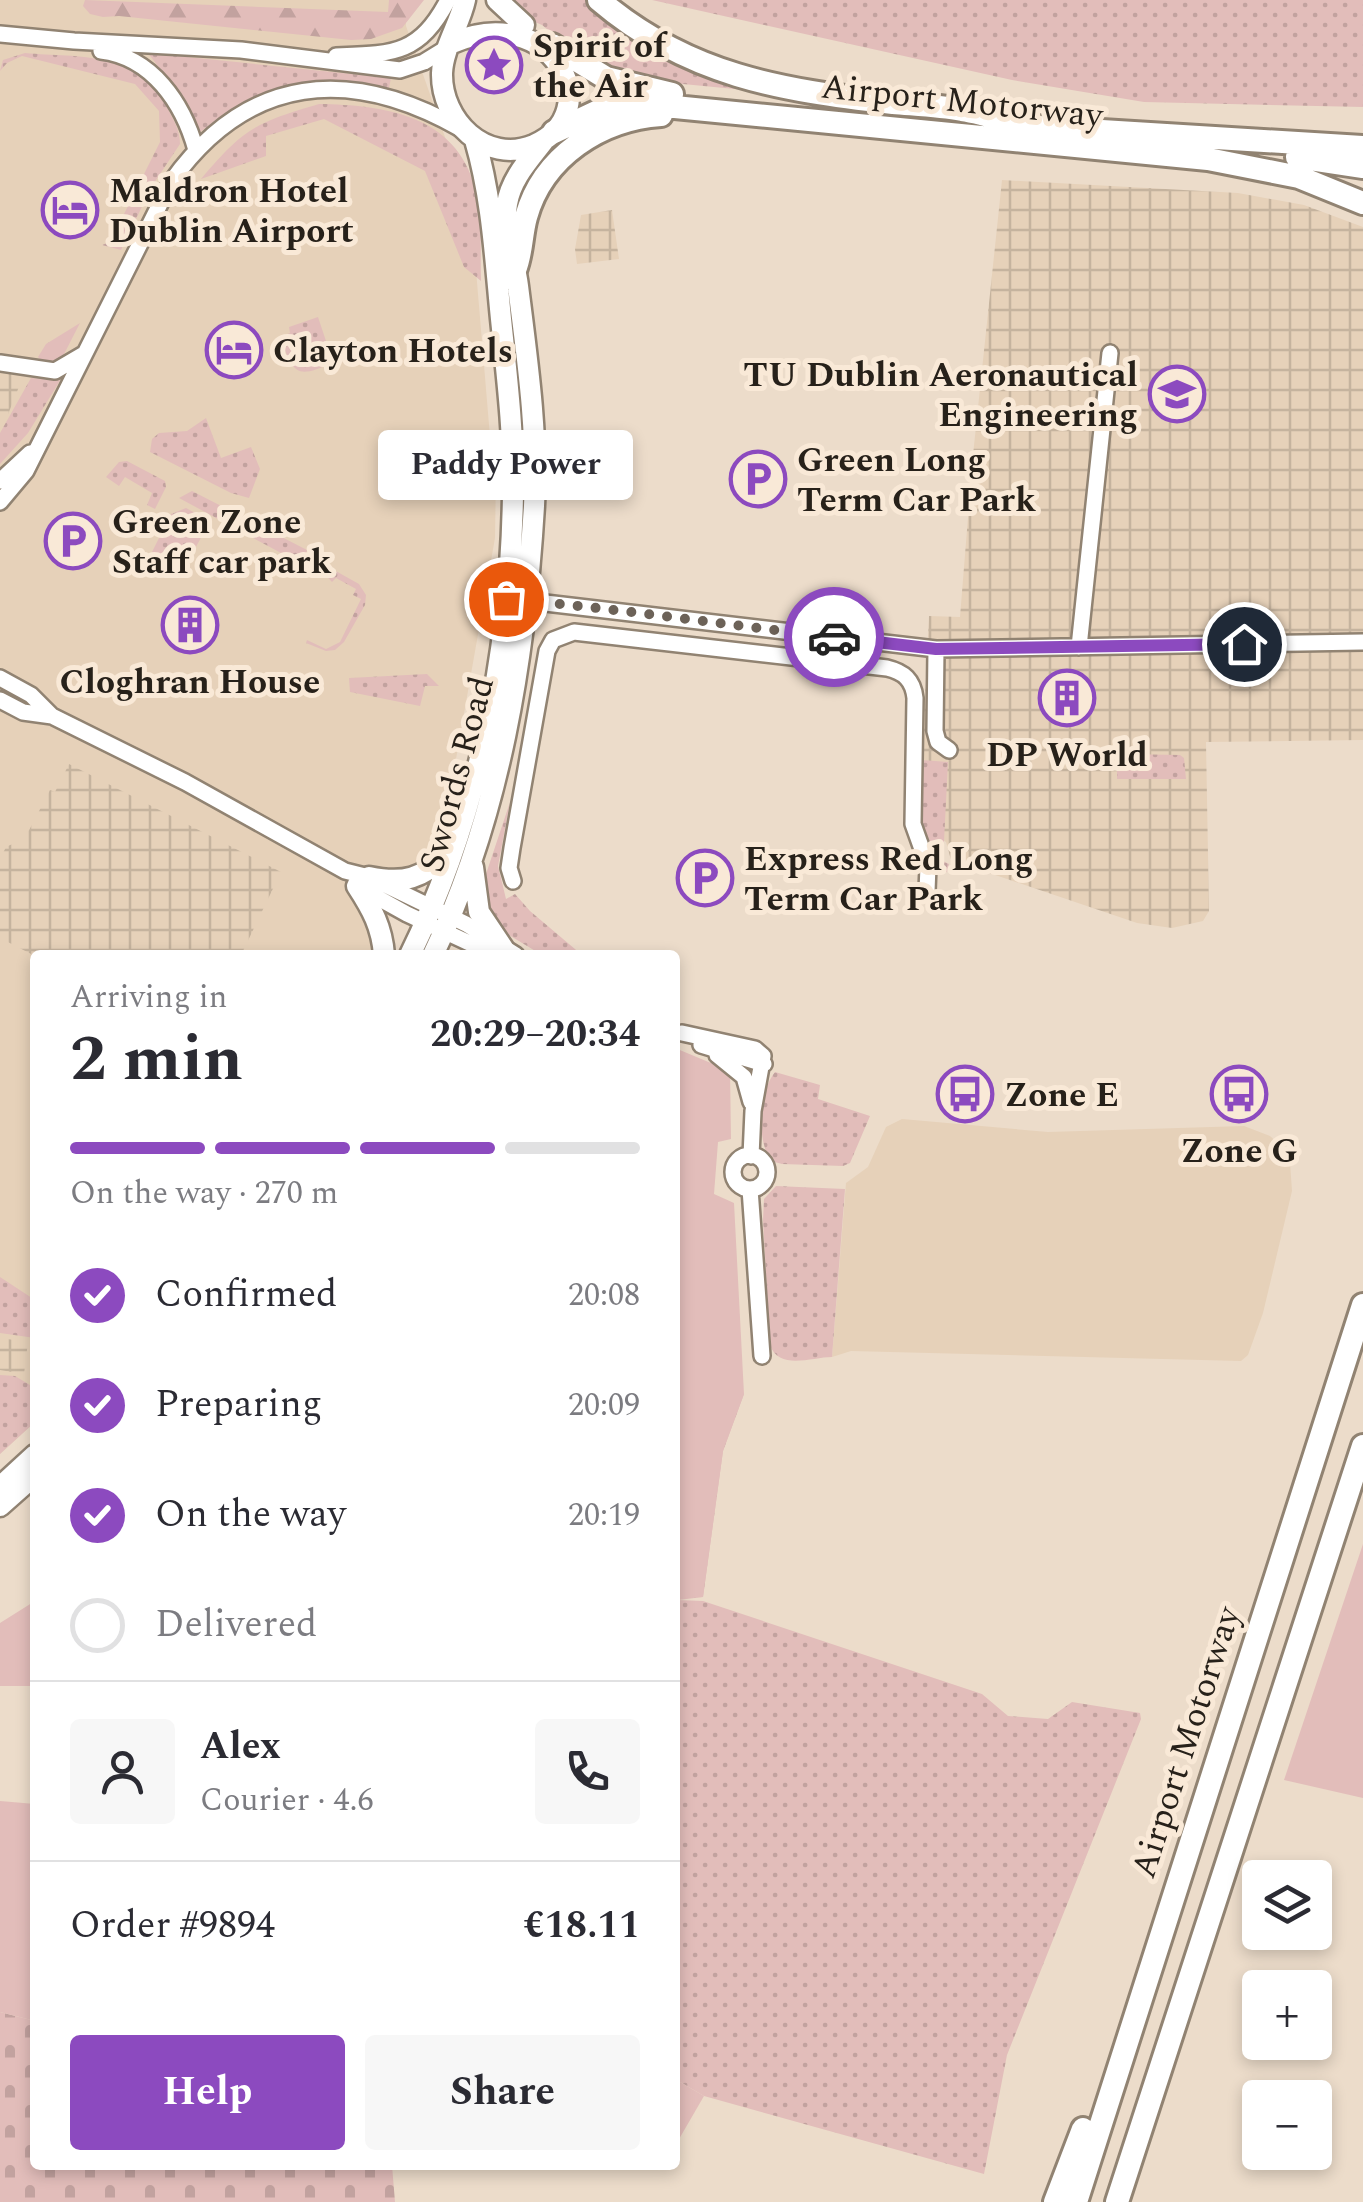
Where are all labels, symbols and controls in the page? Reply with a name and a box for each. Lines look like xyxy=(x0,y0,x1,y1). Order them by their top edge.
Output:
place label: Spirit of the Air xyxy=(533,20,668,113)
place icon: Spirit of the Air xyxy=(464,35,524,95)
street label: Airport Motorway xyxy=(818,60,1106,143)
place label: Maldron Hotel Dublin Airport xyxy=(109,165,354,258)
hotel icon: Maldron Hotel Dublin Airport xyxy=(40,180,100,240)
hotel icon: Clayton Hotels xyxy=(204,320,264,380)
place label: Clayton Hotels xyxy=(273,325,513,378)
place label: TU Dublin Aeronautical Engineering xyxy=(743,349,1138,442)
school or university icon: TU Dublin Aeronautical Engineering xyxy=(1147,364,1207,424)
callout: Paddy Power xyxy=(378,429,634,499)
place label: Green Long Term Car Park xyxy=(797,434,1036,527)
text: Paddy Power xyxy=(410,440,601,489)
parking icon: Green Long Term Car Park xyxy=(728,449,788,509)
place label: Green Zone Staff car park xyxy=(112,496,332,589)
parking icon: Green Zone Staff car park xyxy=(43,511,103,571)
pin xyxy=(464,557,549,642)
icon: bag xyxy=(479,572,534,627)
courier xyxy=(784,587,884,687)
building icon: Cloghran House xyxy=(160,595,220,655)
pin xyxy=(1202,602,1287,687)
icon: car xyxy=(807,610,862,665)
icon: home xyxy=(1217,617,1272,672)
place label: Cloghran House xyxy=(60,656,320,709)
building icon: DP World xyxy=(1037,668,1097,728)
street label: Swords Road xyxy=(406,671,509,878)
place label: DP World xyxy=(986,729,1148,782)
place label: Express Red Long Term Car Park xyxy=(744,833,1033,926)
parking icon: Express Red Long Term Car Park xyxy=(675,848,735,908)
text: Arriving in xyxy=(70,973,227,1022)
text: 20:29–20:34 xyxy=(430,1006,640,1064)
text: 2 min xyxy=(70,1010,243,1109)
bus stop icon: Zone E xyxy=(935,1064,995,1124)
bus stop icon: Zone G xyxy=(1209,1064,1269,1124)
place label: Zone E xyxy=(1004,1069,1119,1122)
place label: Zone G xyxy=(1180,1125,1298,1178)
text: On the way · 270 m xyxy=(70,1169,338,1218)
text: Confirmed xyxy=(155,1266,337,1324)
icon: check xyxy=(70,1268,125,1323)
text: 20:08 xyxy=(568,1271,640,1320)
text: Preparing xyxy=(155,1376,322,1434)
icon: check xyxy=(70,1378,125,1433)
text: 20:09 xyxy=(568,1381,640,1430)
text: On the way xyxy=(155,1486,346,1544)
icon: check xyxy=(70,1488,125,1543)
text: 20:19 xyxy=(568,1491,640,1540)
text: Delivered xyxy=(155,1596,317,1654)
street label: Airport Motorway xyxy=(1118,1599,1256,1885)
text: Alex xyxy=(200,1718,281,1776)
button: person xyxy=(70,1719,175,1824)
button: phone xyxy=(535,1719,640,1824)
text: Courier · 4.6 xyxy=(200,1776,373,1825)
map controls xyxy=(1242,1860,1332,2170)
button: layers xyxy=(1242,1860,1332,1950)
text: Order #9894 xyxy=(70,1897,275,1955)
text: €18.11 xyxy=(523,1897,640,1955)
button: + xyxy=(1242,1970,1332,2060)
button: Help xyxy=(70,2035,345,2150)
button: Share xyxy=(365,2035,640,2150)
button: − xyxy=(1242,2080,1332,2170)

